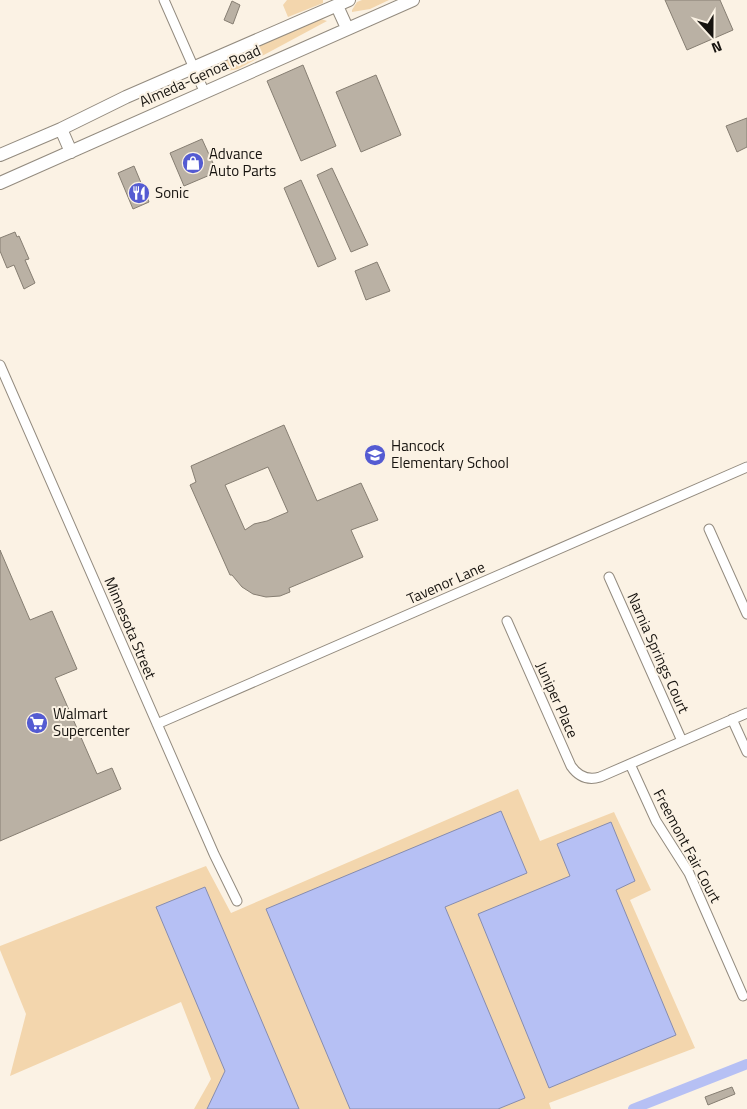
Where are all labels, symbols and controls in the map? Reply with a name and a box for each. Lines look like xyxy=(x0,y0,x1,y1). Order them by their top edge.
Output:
north arrow xyxy=(687,10,737,60)
text: N xyxy=(709,36,725,59)
street label: Almeda-Genoa Road xyxy=(135,38,264,113)
place label: Advance Auto Parts xyxy=(209,142,276,182)
shop icon: Advance Auto Parts xyxy=(181,151,205,175)
restaurant icon: Sonic xyxy=(127,181,151,205)
place label: Sonic xyxy=(155,181,189,204)
place label: Hancock Elementary School xyxy=(391,434,509,474)
school or university icon: Hancock Elementary School xyxy=(363,443,387,467)
street label: Tavenor Lane xyxy=(403,555,489,610)
street label: Minnesota Street xyxy=(99,573,163,683)
street label: Narnia Springs Court xyxy=(622,589,696,717)
street label: Juniper Place xyxy=(530,658,585,742)
place label: Walmart Supercenter xyxy=(53,702,130,742)
supermarket icon: Walmart Supercenter xyxy=(25,711,49,735)
street label: Freemont Fair Court xyxy=(648,785,727,907)

